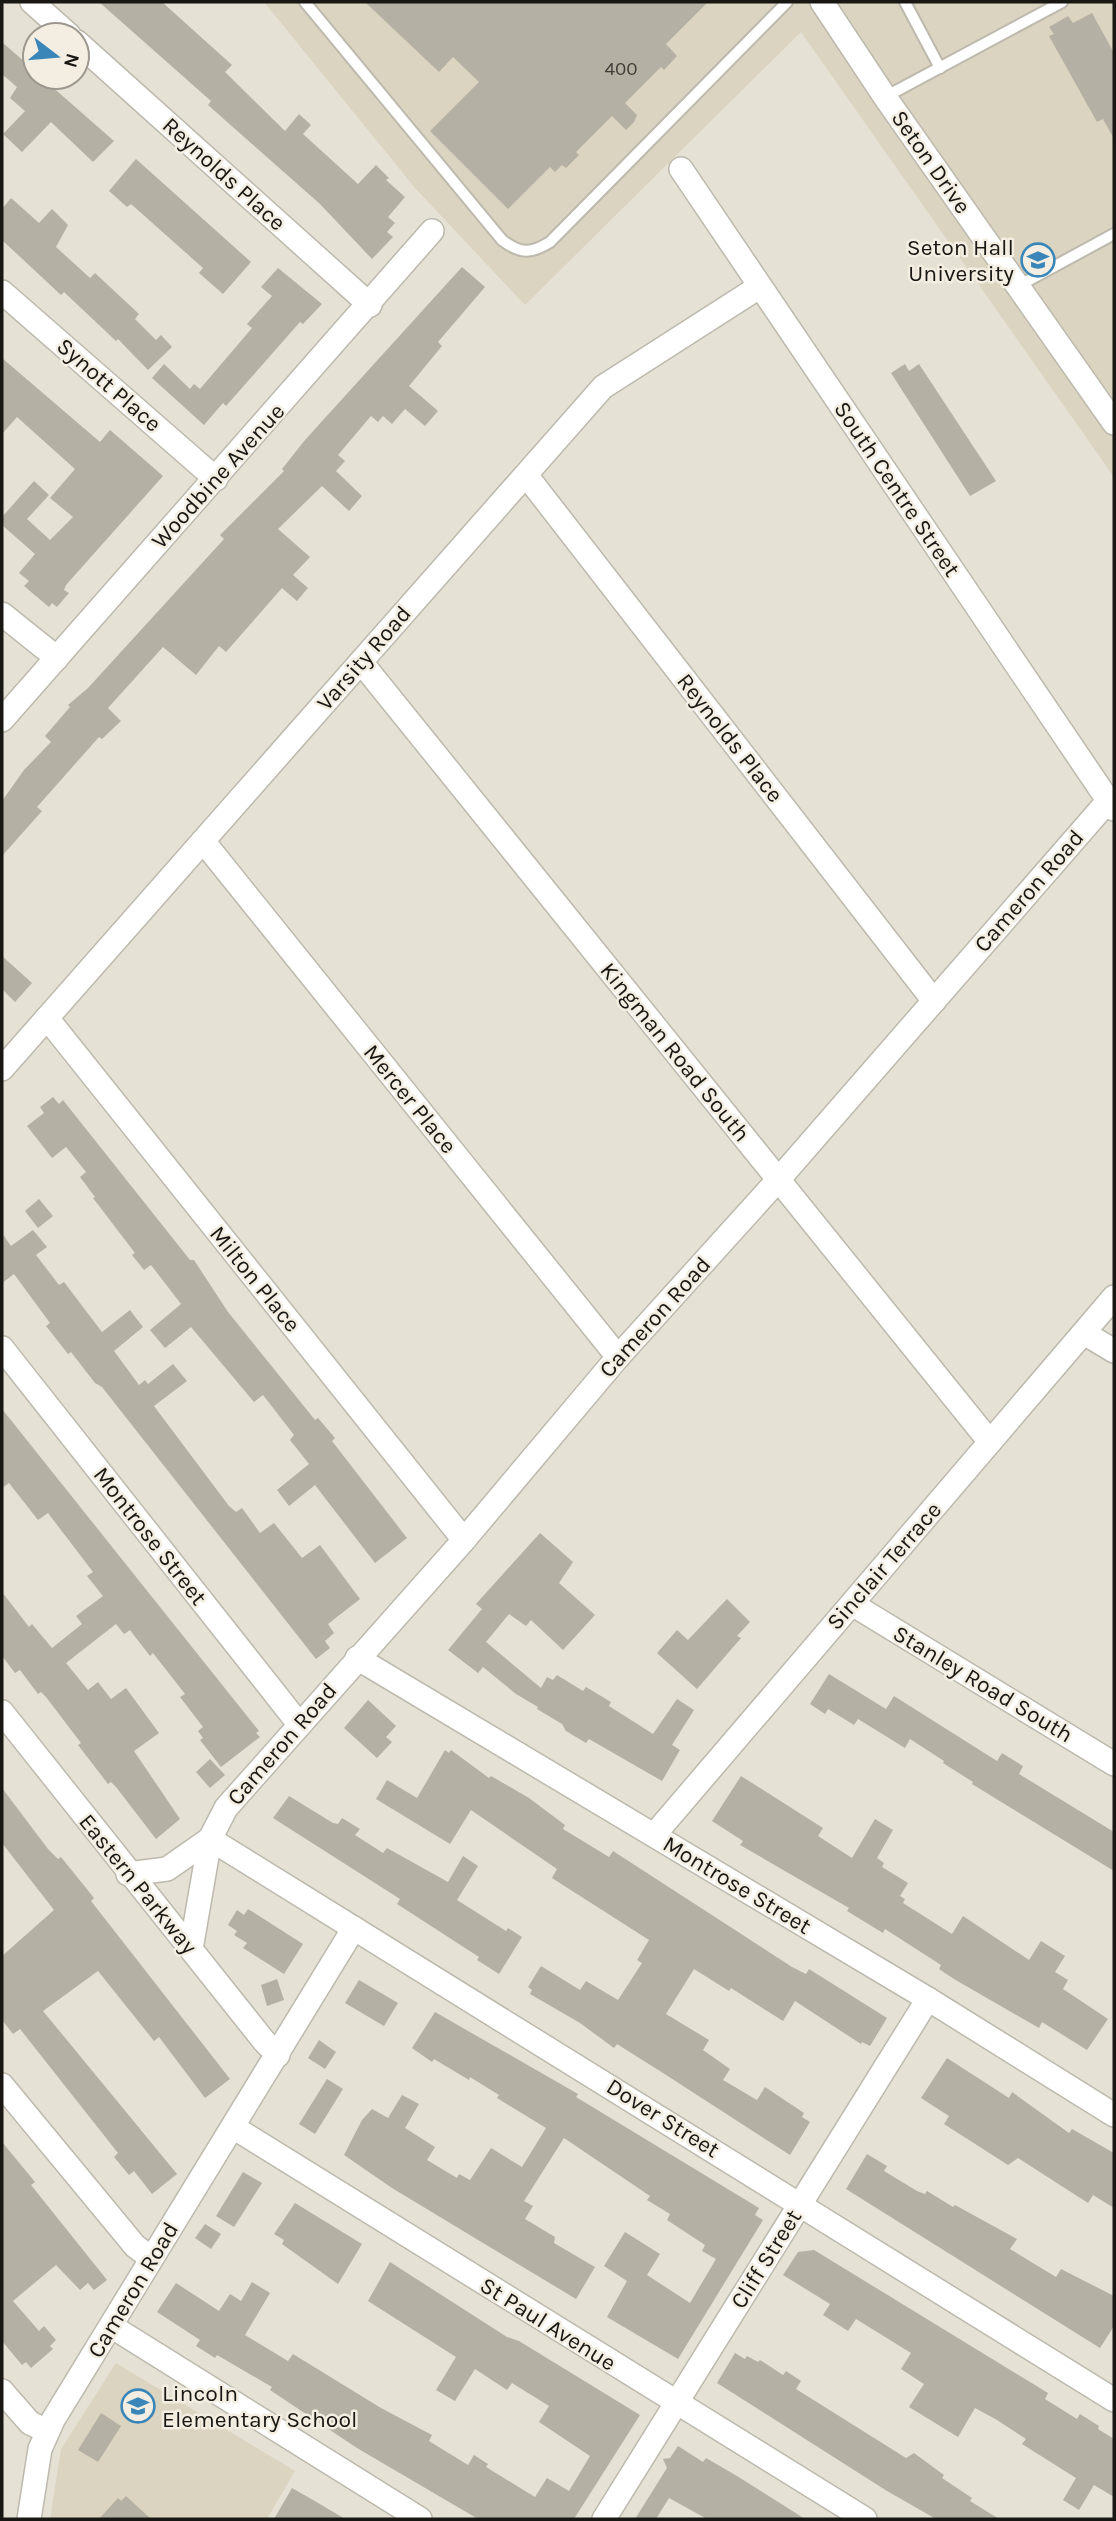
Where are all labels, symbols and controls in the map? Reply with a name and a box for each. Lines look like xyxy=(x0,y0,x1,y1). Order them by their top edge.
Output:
north arrow xyxy=(21,21,91,91)
text: N xyxy=(59,51,84,70)
house number: 400 xyxy=(604,58,638,80)
street label: Seton Drive xyxy=(886,105,976,219)
street label: Reynolds Place xyxy=(157,112,291,236)
place label: Seton Hall University xyxy=(907,234,1014,287)
school or university icon: Seton Hall University xyxy=(1019,241,1057,279)
street label: Synott Place xyxy=(51,332,167,438)
street label: South Centre Street xyxy=(828,396,966,582)
street label: Woodbine Avenue xyxy=(146,398,290,554)
street label: Varsity Road xyxy=(311,600,417,716)
street label: Reynolds Place xyxy=(671,668,789,808)
street label: Cameron Road xyxy=(969,824,1089,958)
street label: Kingman Road South xyxy=(594,957,756,1147)
street label: Mercer Place xyxy=(358,1039,462,1159)
street label: Milton Place xyxy=(204,1220,306,1338)
street label: Cameron Road xyxy=(594,1251,716,1383)
street label: Montrose Street xyxy=(88,1462,213,1611)
street label: Sinclair Terrace xyxy=(821,1496,947,1636)
street label: Stanley Road South xyxy=(888,1620,1078,1748)
street label: Cameron Road xyxy=(222,1677,342,1811)
street label: Eastern Parkway xyxy=(73,1808,203,1960)
street label: Montrose Street xyxy=(658,1830,816,1940)
street label: Dover Street xyxy=(602,2073,725,2164)
street label: Cliff Street xyxy=(725,2204,807,2314)
street label: Cameron Road xyxy=(82,2217,184,2363)
street label: St Paul Avenue xyxy=(475,2271,621,2377)
place label: Lincoln Elementary School xyxy=(162,2380,357,2433)
school or university icon: Lincoln Elementary School xyxy=(119,2387,157,2425)

